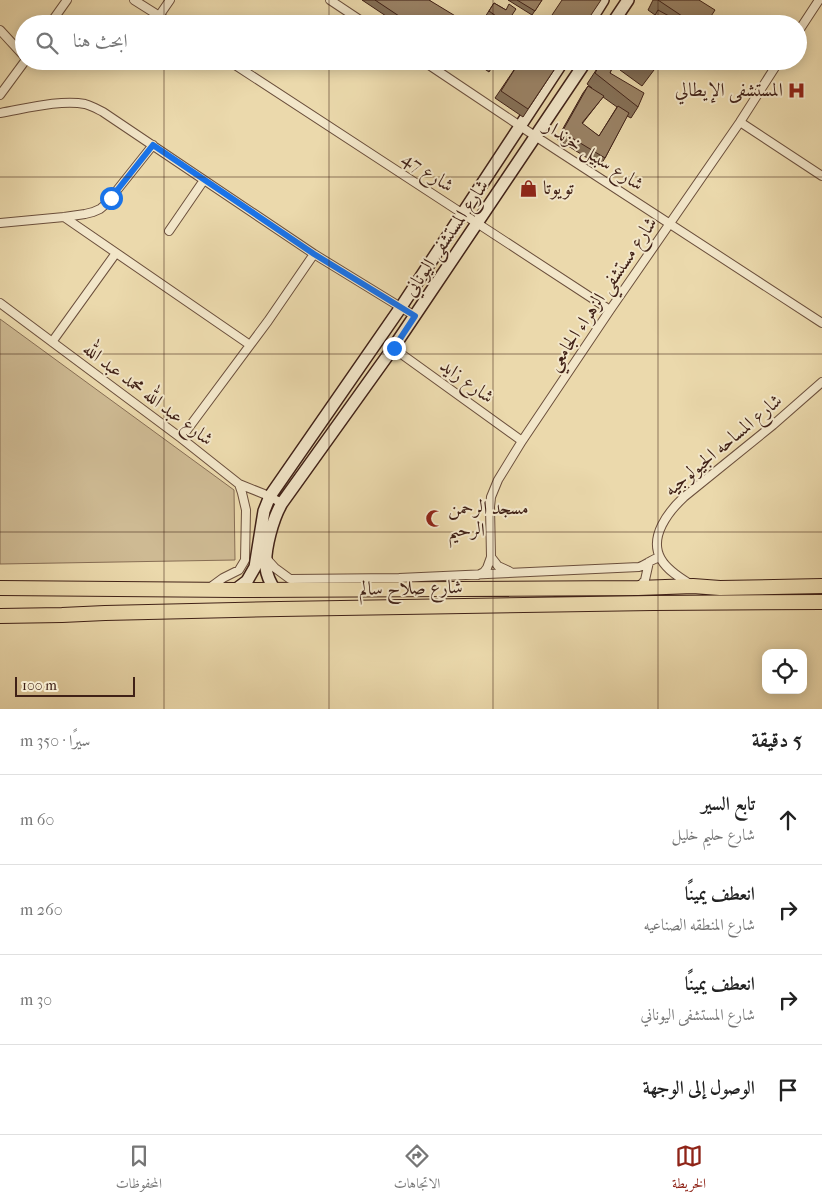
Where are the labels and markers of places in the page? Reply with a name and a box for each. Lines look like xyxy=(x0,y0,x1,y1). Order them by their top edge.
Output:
place label: المستشفى الإيطالي xyxy=(675,79,783,105)
hospital icon: المستشفى الإيطالي xyxy=(787,80,807,100)
place label: تويوتا xyxy=(543,177,574,200)
shop icon: تويوتا xyxy=(519,178,539,198)
place label: مسجد الرحمن الرحيم xyxy=(448,497,529,549)
mosque icon: مسجد الرحمن الرحيم xyxy=(424,509,444,529)

